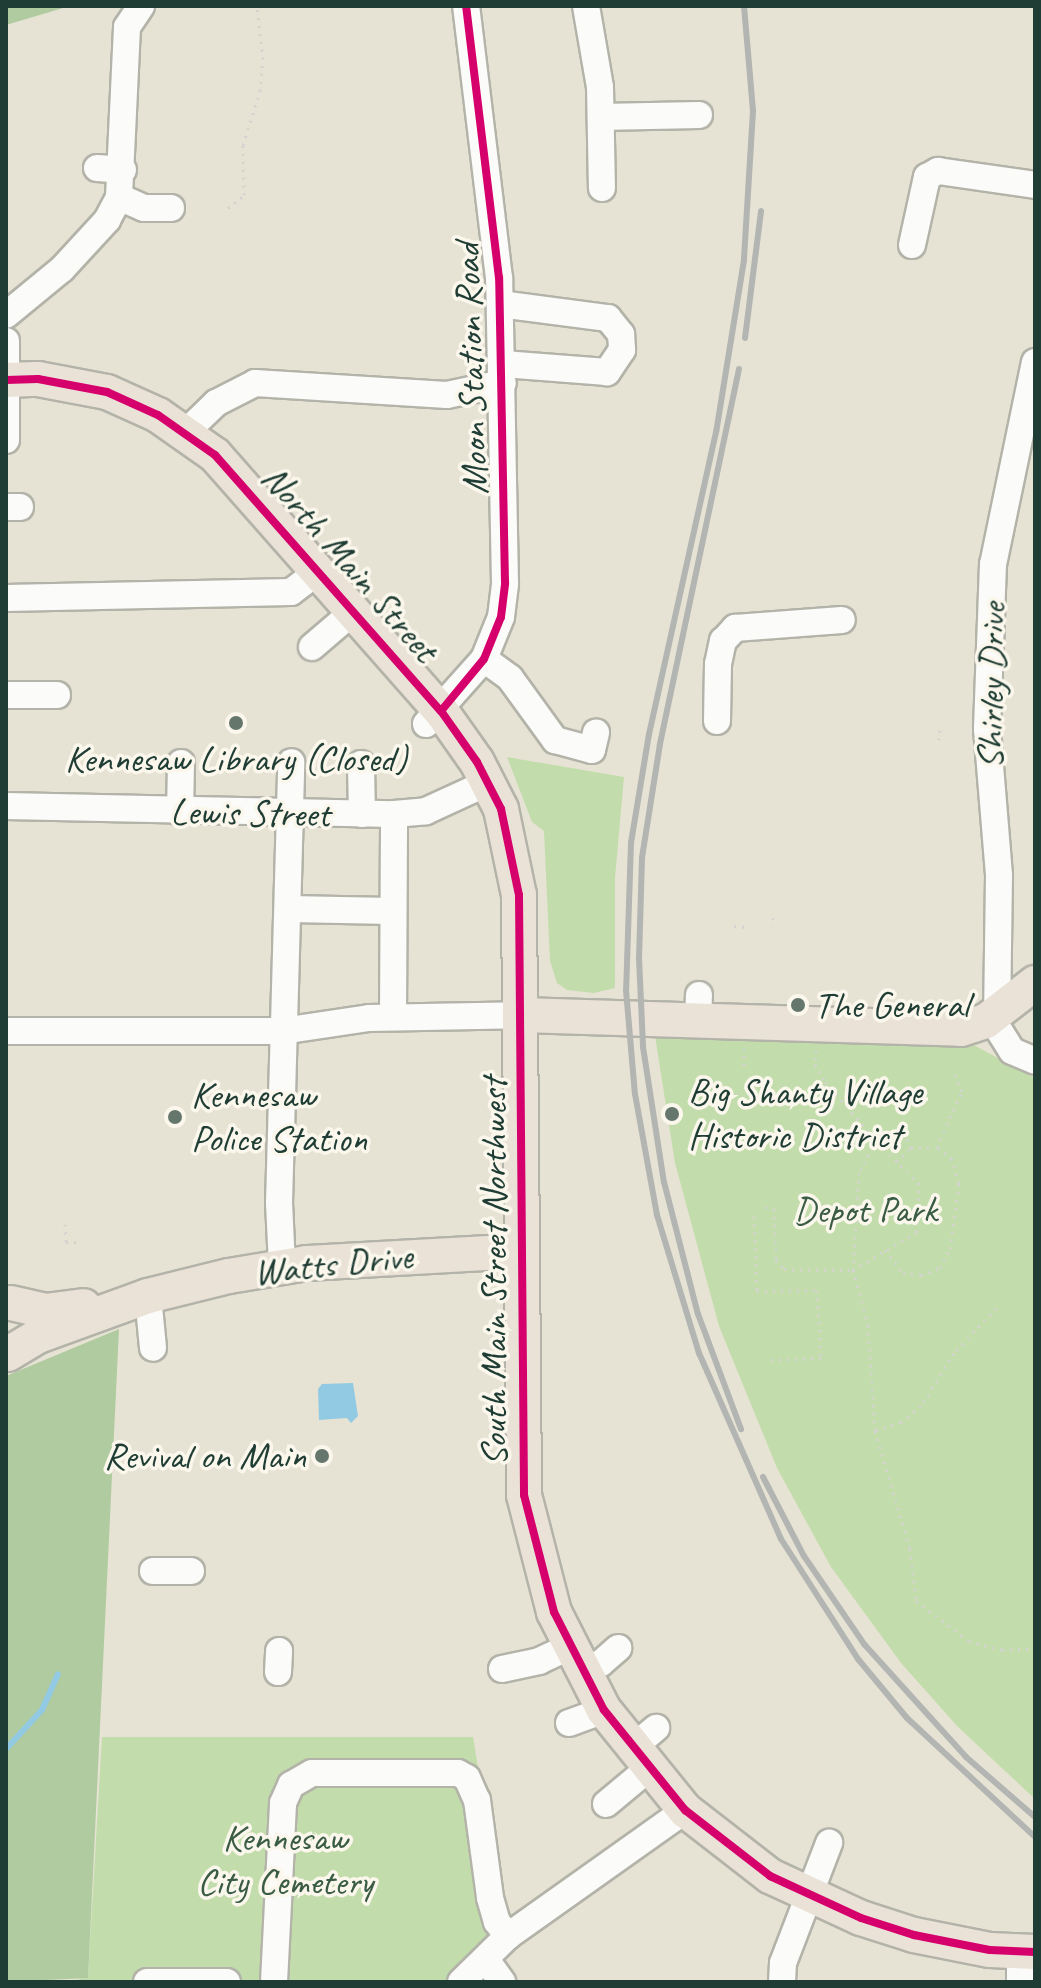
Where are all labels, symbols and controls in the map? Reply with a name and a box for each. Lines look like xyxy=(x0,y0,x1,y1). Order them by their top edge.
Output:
street label: Moon Station Road xyxy=(444,242,498,496)
street label: North Main Street xyxy=(251,454,449,672)
street label: Shirley Drive xyxy=(967,602,1015,770)
marker: Kennesaw Library (Closed) xyxy=(227,714,245,732)
place label: Kennesaw Library (Closed) xyxy=(65,736,407,782)
street label: Lewis Street xyxy=(170,789,330,837)
place label: The General xyxy=(814,982,967,1028)
marker: The General xyxy=(789,996,807,1014)
place label: Big Shanty Village Historic District xyxy=(688,1069,923,1158)
place label: Kennesaw Police Station xyxy=(191,1072,368,1162)
street label: South Main Street Northwest xyxy=(471,1076,517,1468)
marker: Big Shanty Village Historic District xyxy=(663,1105,681,1123)
marker: Kennesaw Police Station xyxy=(166,1108,184,1126)
park label: Depot Park xyxy=(793,1187,937,1233)
street label: Watts Drive xyxy=(251,1233,415,1295)
place label: Revival on Main xyxy=(102,1433,306,1479)
marker: Revival on Main xyxy=(313,1447,331,1465)
park label: Kennesaw City Cemetery xyxy=(197,1815,373,1904)

